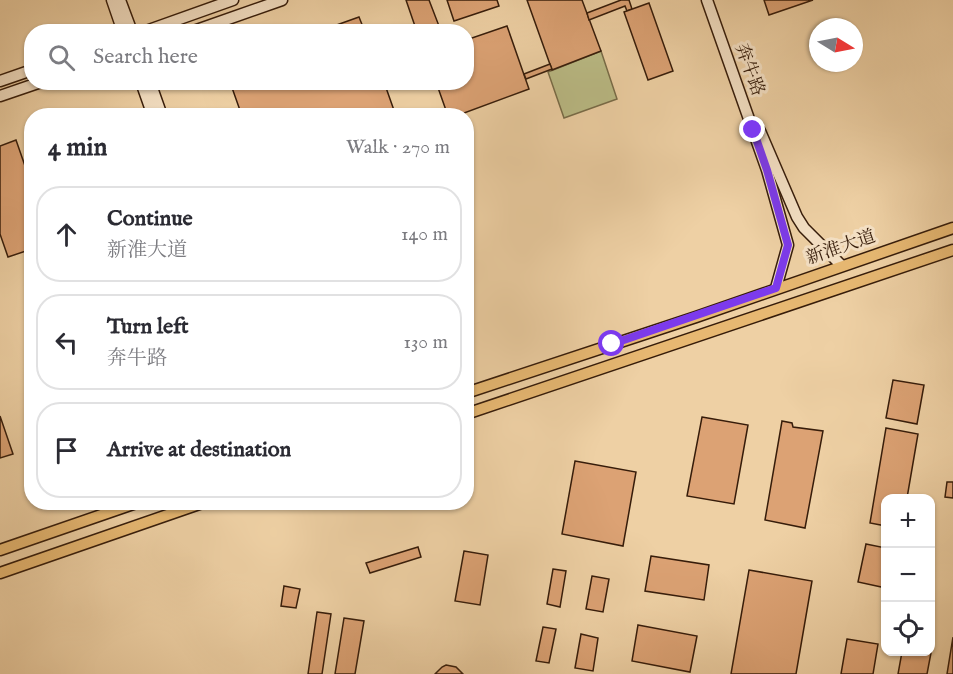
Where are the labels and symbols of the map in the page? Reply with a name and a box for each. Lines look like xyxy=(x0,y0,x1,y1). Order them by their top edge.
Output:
north arrow xyxy=(809,18,863,72)
street label: 奔牛路 xyxy=(729,41,769,99)
route end xyxy=(739,116,765,142)
street label: 新淮大道 xyxy=(803,225,879,271)
route start xyxy=(598,330,624,356)

